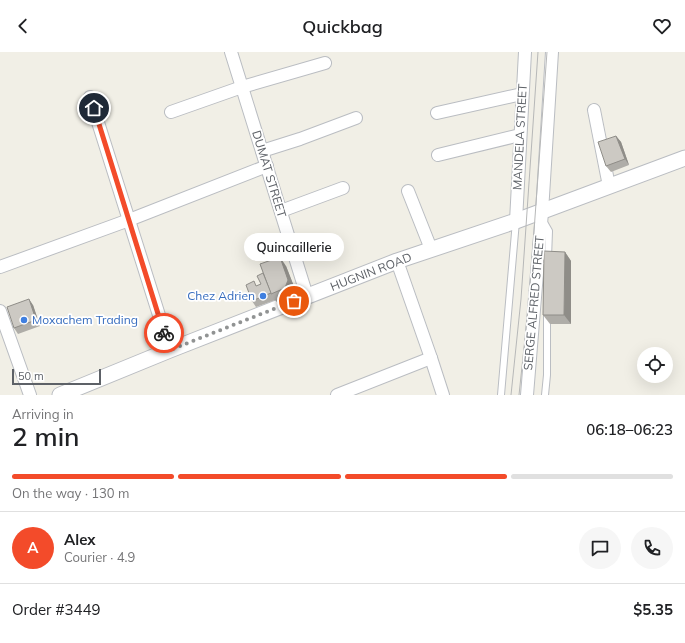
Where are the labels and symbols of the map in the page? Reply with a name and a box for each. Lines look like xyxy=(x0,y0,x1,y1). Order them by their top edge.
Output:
street label: MANDELA STREET xyxy=(509,83,530,190)
pin xyxy=(77,91,111,125)
street label: DUMAT STREET xyxy=(249,128,290,220)
callout: Quincaillerie xyxy=(244,233,344,261)
street label: SERGE ALFRED STREET xyxy=(520,234,547,371)
street label: HUGNIN ROAD xyxy=(328,249,414,294)
pin xyxy=(277,284,311,318)
place label: Chez Adrien xyxy=(187,288,255,303)
marker: Chez Adrien xyxy=(258,291,268,301)
place label: Moxachem Trading xyxy=(32,312,138,327)
courier xyxy=(144,313,184,353)
marker: Moxachem Trading xyxy=(19,315,29,325)
scale bar xyxy=(12,367,101,386)

